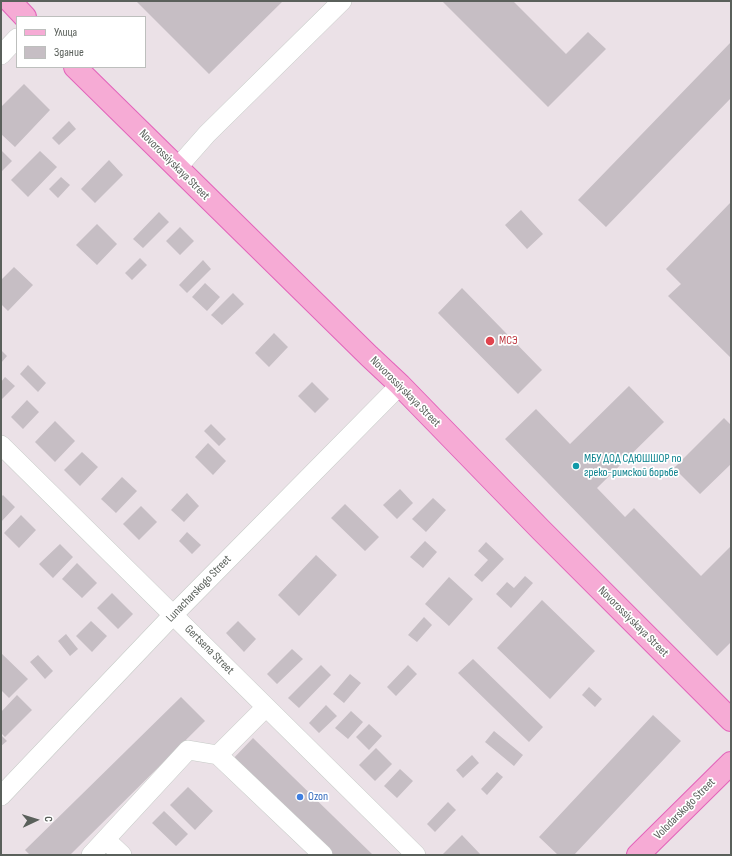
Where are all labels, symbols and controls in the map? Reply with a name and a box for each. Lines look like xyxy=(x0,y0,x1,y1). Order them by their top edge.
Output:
legend xyxy=(16,16,146,68)
text: Улица xyxy=(54,25,77,40)
text: Здание xyxy=(54,45,84,60)
street label: Novorossiyskaya Street xyxy=(136,127,212,203)
place label: МСЭ xyxy=(499,334,518,348)
marker: МСЭ xyxy=(484,335,496,347)
street label: Novorossiyskaya Street xyxy=(367,354,443,430)
place label: МБУ ДОД СДЮШШОР по греко-римской борьбе xyxy=(584,452,682,480)
marker: МБУ ДОД СДЮШШОР по греко-римской борьбе xyxy=(571,461,581,471)
street label: Lunacharskogo Street xyxy=(163,552,235,626)
street label: Novorossiyskaya Street xyxy=(595,584,671,660)
street label: Gertsena Street xyxy=(181,622,237,678)
street label: Volodarskogo Street xyxy=(651,775,719,843)
place label: Ozon xyxy=(308,790,328,804)
marker: Ozon xyxy=(295,792,305,802)
north arrow xyxy=(16,800,56,840)
text: С xyxy=(42,816,55,822)

